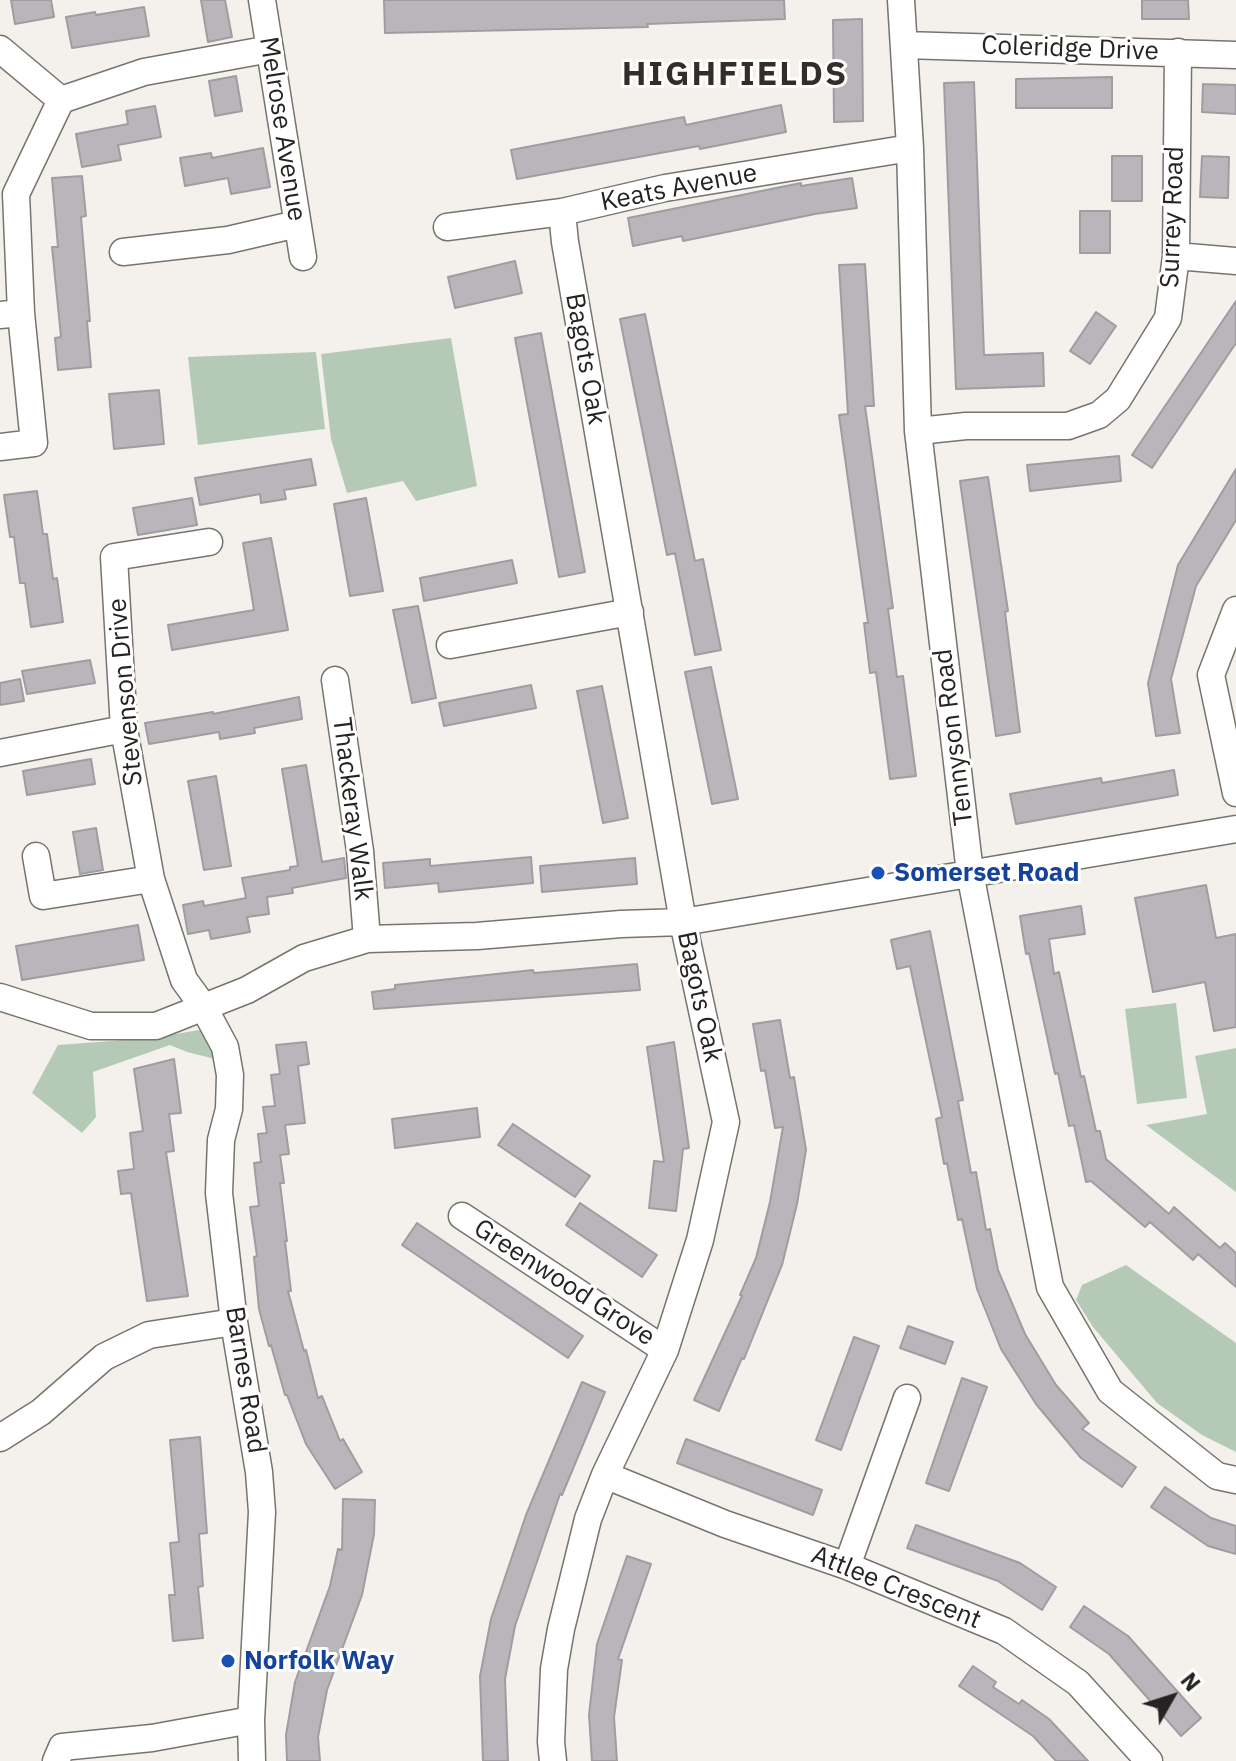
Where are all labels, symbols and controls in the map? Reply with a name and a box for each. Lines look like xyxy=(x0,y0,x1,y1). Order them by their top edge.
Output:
street label: Coleridge Drive xyxy=(981,30,1159,68)
street label: Melrose Avenue xyxy=(252,35,312,223)
district label: HIGHFIELDS xyxy=(622,55,848,95)
street label: Surrey Road xyxy=(1155,146,1191,288)
street label: Keats Avenue xyxy=(598,158,760,218)
street label: Bagots Oak xyxy=(558,291,612,427)
street label: Stevenson Drive xyxy=(102,597,150,787)
street label: Tennyson Road xyxy=(928,647,980,827)
street label: Thackeray Walk xyxy=(325,716,379,902)
place label: Somerset Road xyxy=(894,857,1079,889)
marker: Somerset Road xyxy=(869,864,887,882)
street label: Bagots Oak xyxy=(670,929,728,1065)
street label: Greenwood Grove xyxy=(468,1213,660,1353)
street label: Barnes Road xyxy=(218,1304,272,1456)
street label: Attlee Crescent xyxy=(807,1540,985,1636)
place label: Norfolk Way xyxy=(244,1645,394,1677)
marker: Norfolk Way xyxy=(219,1652,237,1670)
north arrow xyxy=(1132,1657,1212,1737)
text: N xyxy=(1175,1666,1207,1697)

